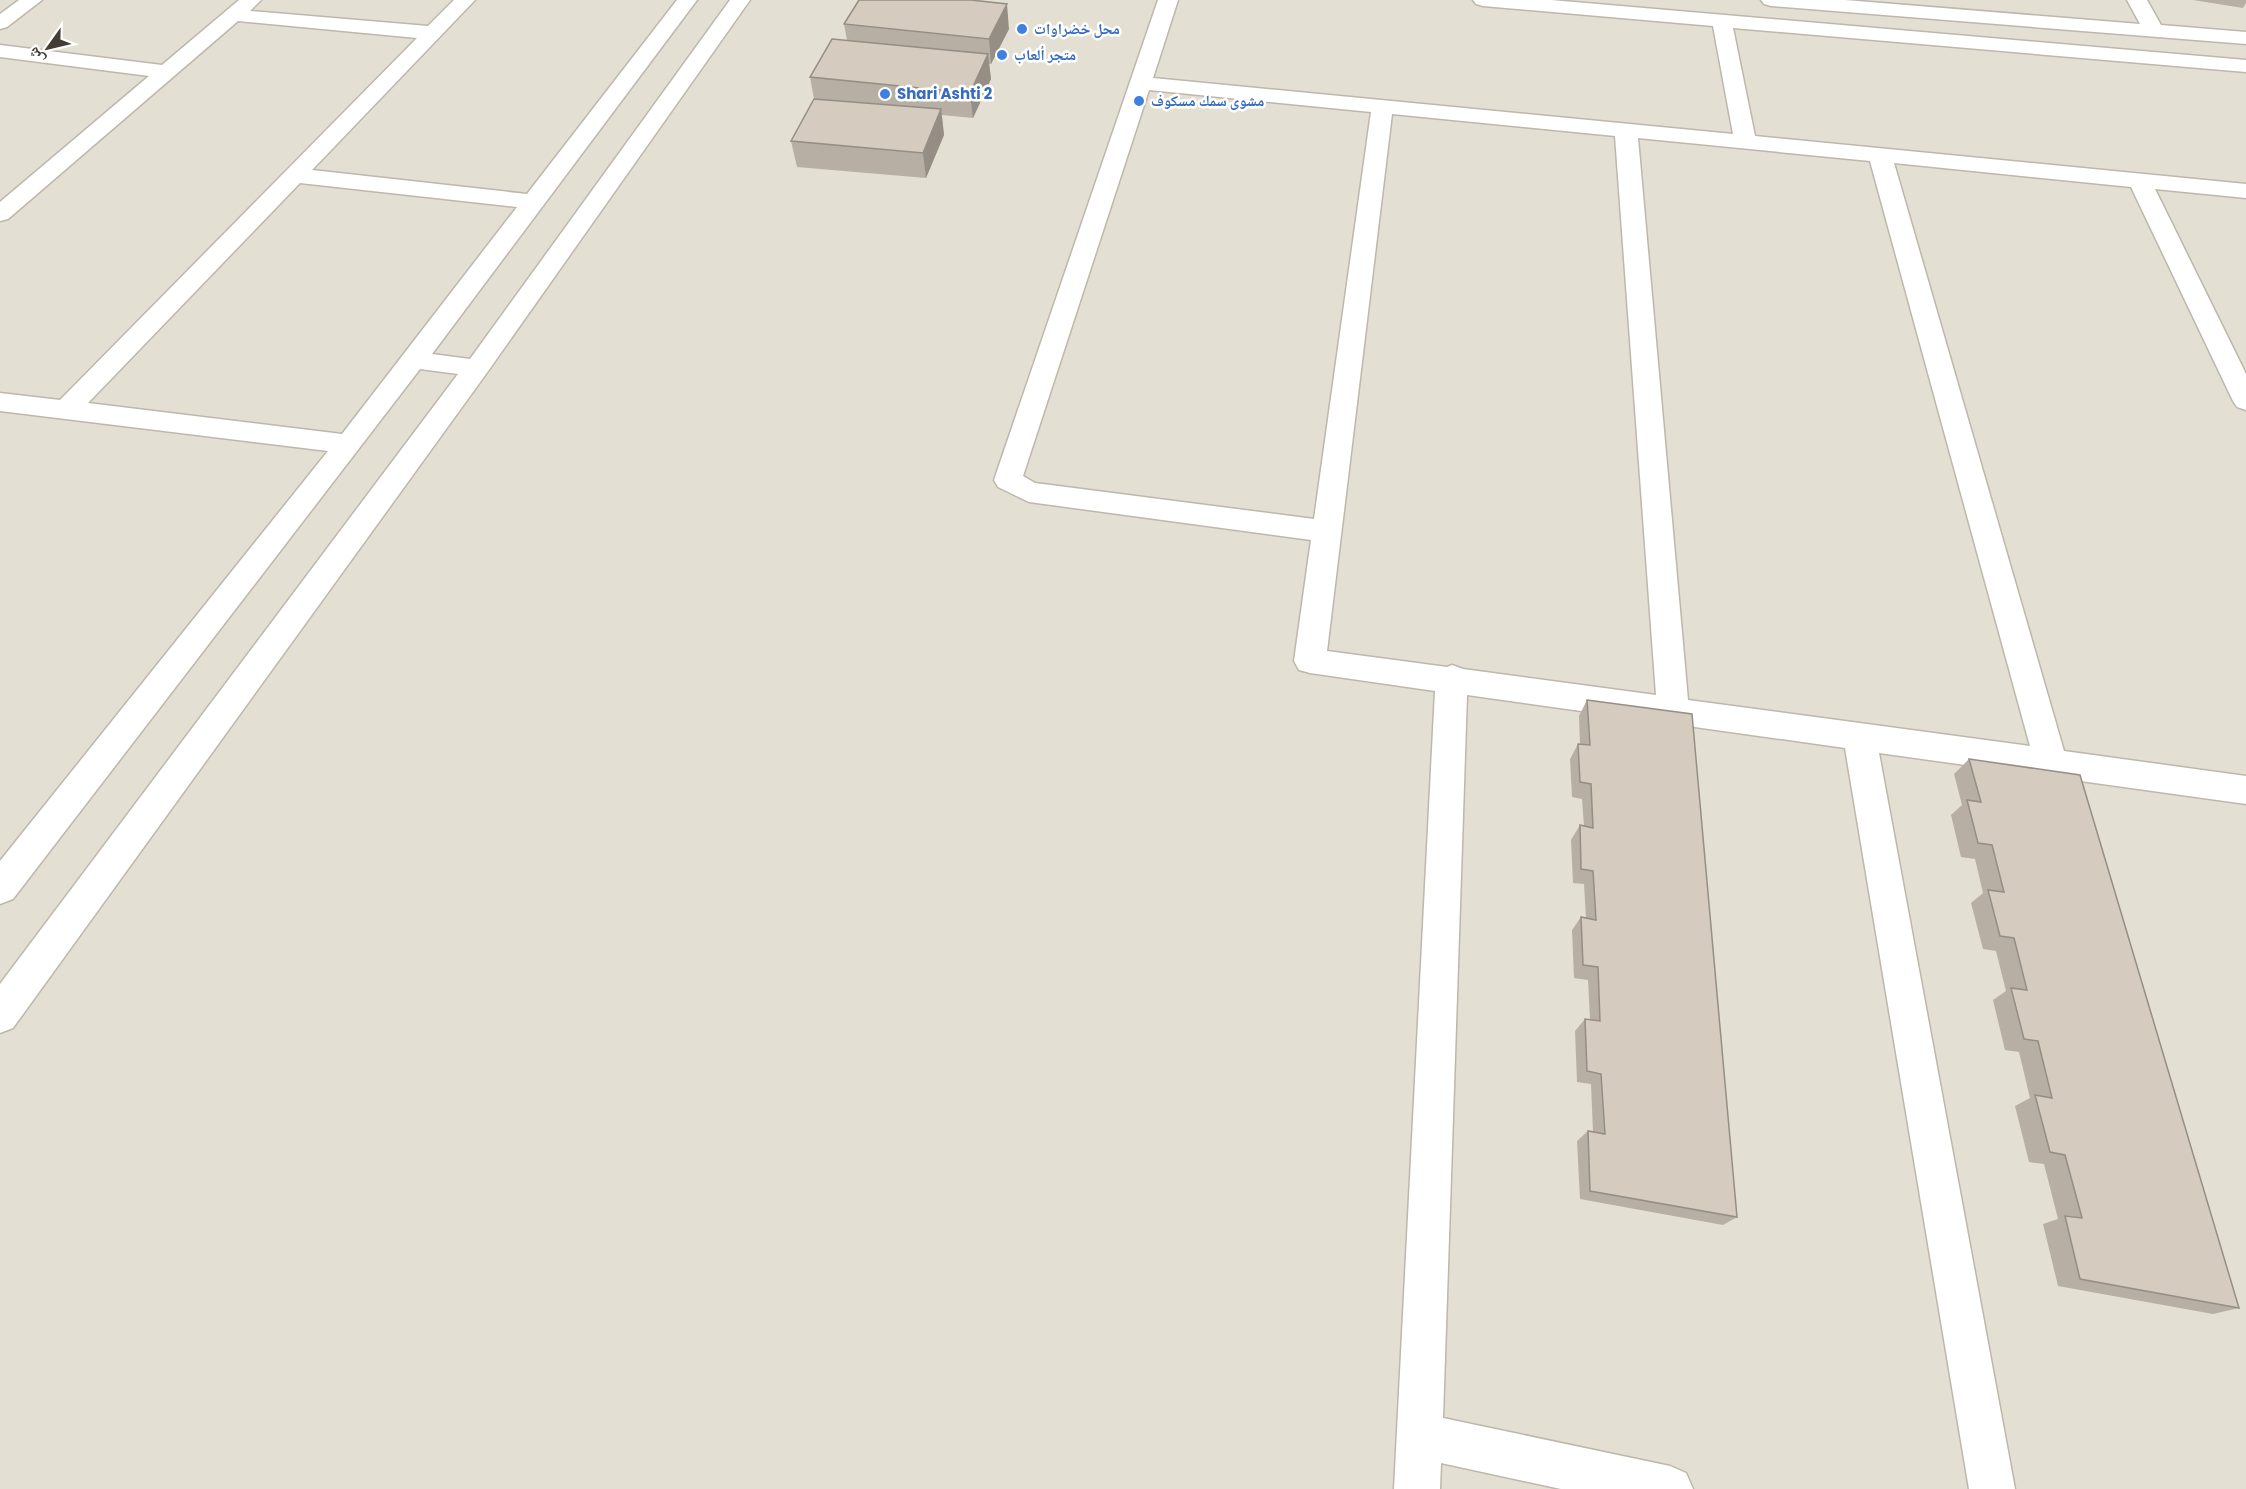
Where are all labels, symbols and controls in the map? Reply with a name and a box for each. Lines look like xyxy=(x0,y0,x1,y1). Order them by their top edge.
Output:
north arrow xyxy=(18,18,78,78)
place label: محل خضراوات xyxy=(1034,18,1120,39)
marker: محل خضراوات xyxy=(1015,22,1029,36)
text: ش xyxy=(22,43,50,70)
place label: متجر ألعاب xyxy=(1014,44,1076,65)
marker: متجر ألعاب xyxy=(995,48,1009,62)
place label: Shari Ashti 2 xyxy=(897,83,993,104)
marker: Shari Ashti 2 xyxy=(878,87,892,101)
place label: مشوى سمك مسكوف xyxy=(1151,90,1264,111)
marker: مشوى سمك مسكوف xyxy=(1132,94,1146,108)

